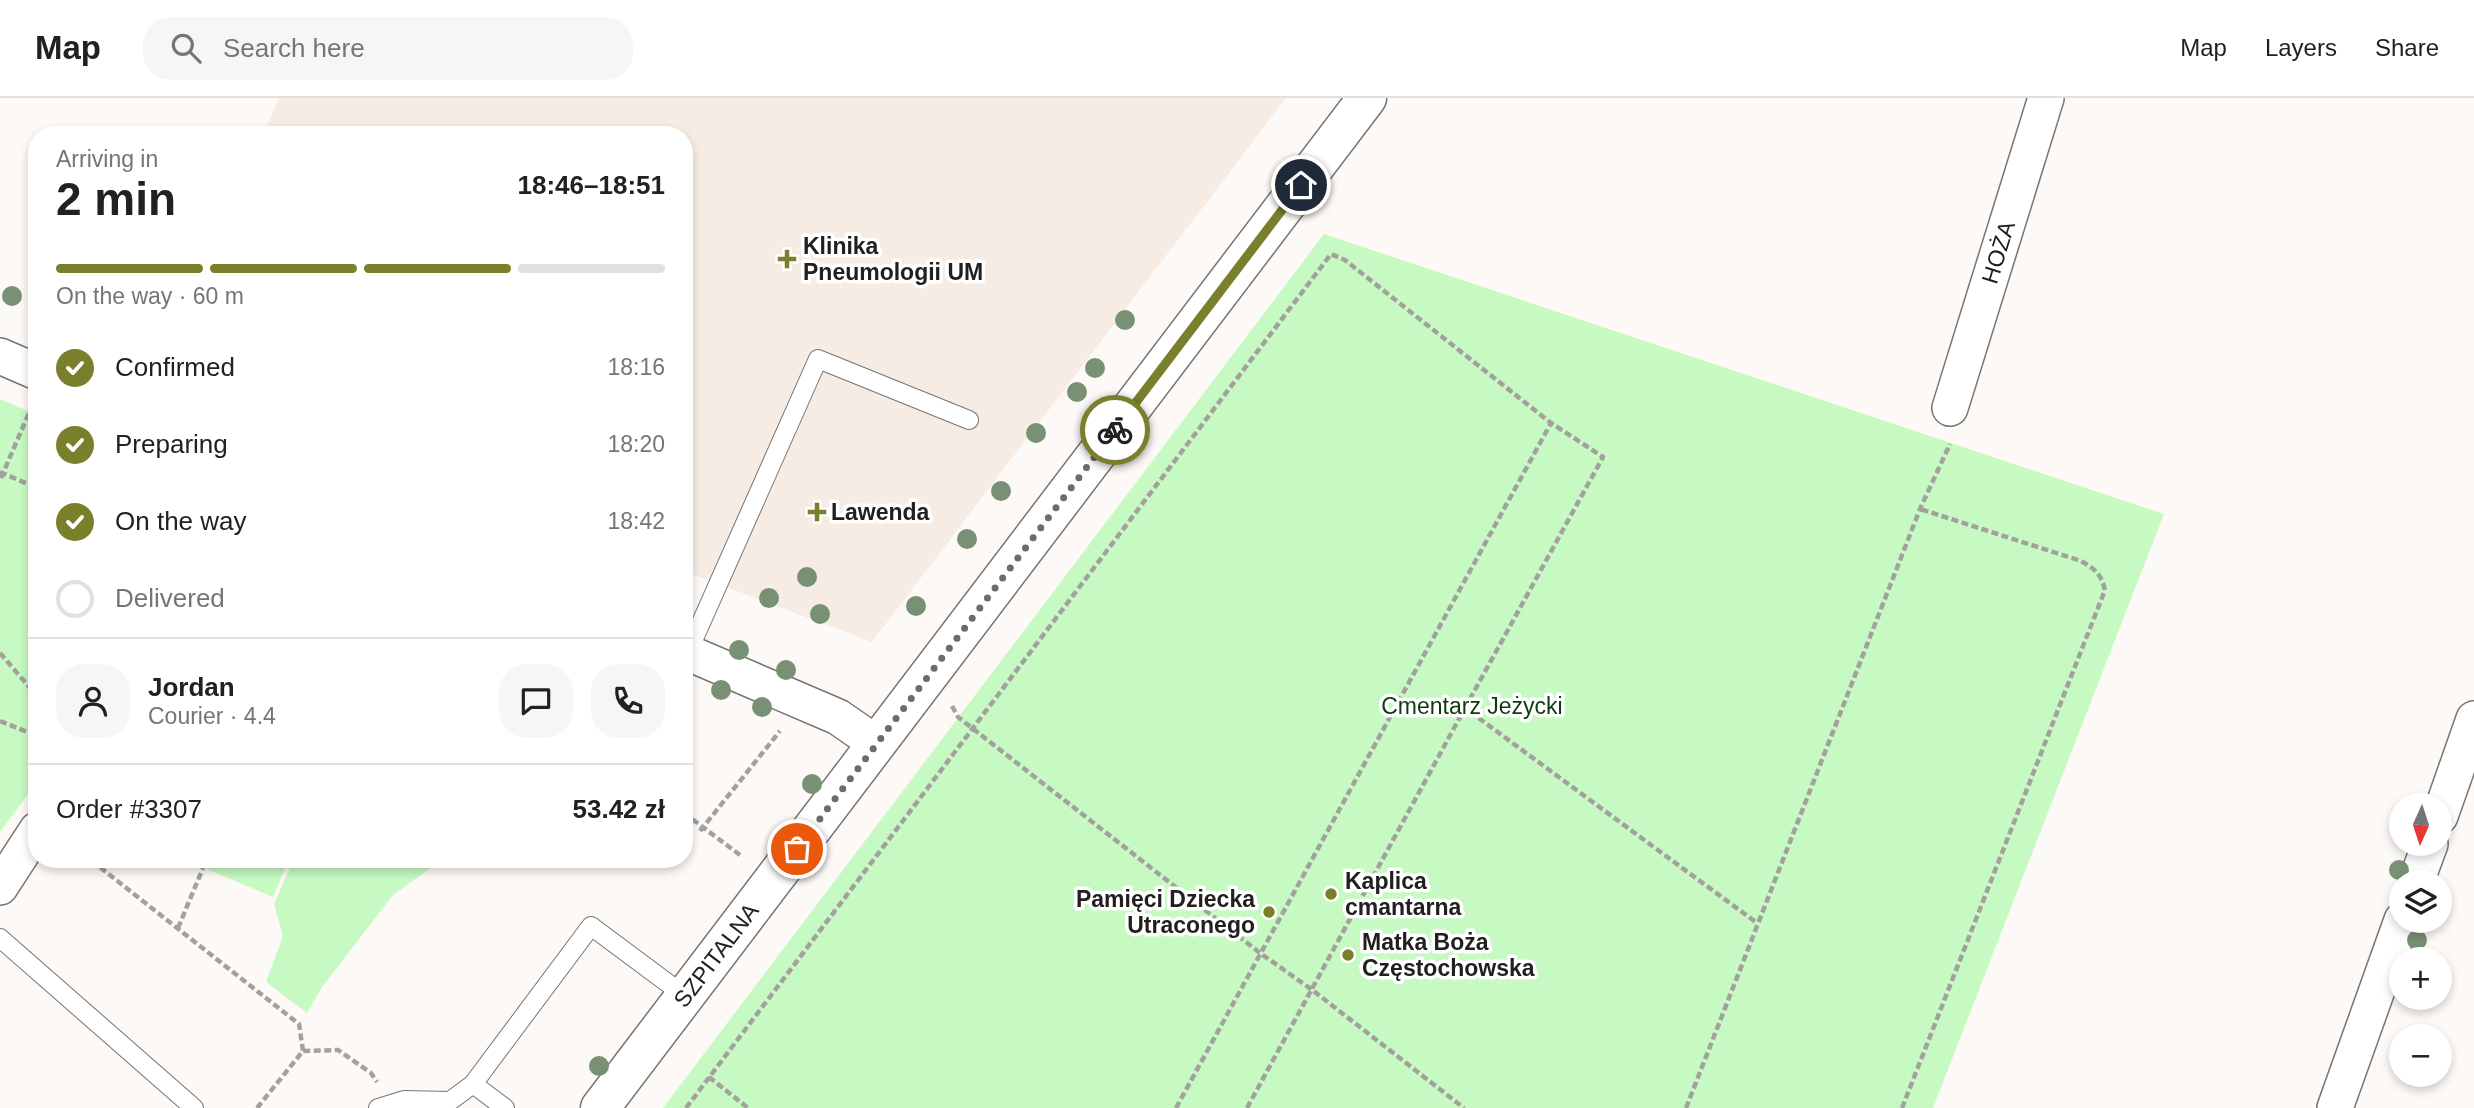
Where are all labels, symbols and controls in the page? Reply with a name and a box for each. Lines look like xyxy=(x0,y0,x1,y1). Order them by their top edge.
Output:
search box xyxy=(143,17,633,80)
text: Map xyxy=(35,29,101,66)
icon: search xyxy=(167,29,205,67)
text: Search here xyxy=(223,33,365,63)
text: Map xyxy=(2180,34,2227,61)
text: Layers xyxy=(2265,34,2337,61)
text: Share xyxy=(2375,34,2439,61)
text: Arriving in xyxy=(56,146,158,172)
pin xyxy=(1271,155,1331,215)
icon: home xyxy=(1282,166,1320,204)
text: 18:46–18:51 xyxy=(518,170,665,200)
text: 2 min xyxy=(56,173,176,225)
street label: HOŻA xyxy=(1976,217,2020,287)
place label: Klinika Pneumologii UM xyxy=(803,233,983,285)
marker: Klinika Pneumologii UM xyxy=(777,249,797,269)
text: On the way · 60 m xyxy=(56,283,244,309)
icon: check xyxy=(56,349,94,387)
text: Confirmed xyxy=(115,352,235,382)
text: 18:16 xyxy=(607,354,665,380)
courier xyxy=(1080,395,1150,465)
icon: bike xyxy=(1096,411,1134,449)
icon: check xyxy=(56,426,94,464)
text: Preparing xyxy=(115,429,228,459)
text: 18:20 xyxy=(607,431,665,457)
place label: Lawenda xyxy=(831,499,930,525)
icon: check xyxy=(56,503,94,541)
marker: Lawenda xyxy=(809,504,825,520)
text: On the way xyxy=(115,506,247,536)
text: 18:42 xyxy=(607,508,665,534)
text: Delivered xyxy=(115,583,225,613)
button: person xyxy=(56,664,130,738)
button: chat xyxy=(499,664,573,738)
button: phone xyxy=(591,664,665,738)
text: Jordan xyxy=(148,672,235,702)
park label: Cmentarz Jeżycki xyxy=(1381,693,1563,719)
text: Courier · 4.4 xyxy=(148,703,276,729)
north arrow xyxy=(2389,793,2452,856)
map controls xyxy=(2389,793,2452,1087)
text: Order #3307 xyxy=(56,794,202,824)
text: 53.42 zł xyxy=(572,794,665,824)
pin xyxy=(767,819,827,879)
icon: bag xyxy=(778,830,816,868)
place label: Kaplica cmantarna xyxy=(1345,868,1462,920)
button: layers xyxy=(2389,870,2452,933)
place label: Pamięci Dziecka Utraconego xyxy=(1076,886,1255,938)
marker: Kaplica cmantarna xyxy=(1323,886,1339,902)
street label: SZPITALNA xyxy=(668,897,764,1012)
marker: Pamięci Dziecka Utraconego xyxy=(1261,904,1277,920)
place label: Matka Boża Częstochowska xyxy=(1362,929,1535,981)
marker: Matka Boża Częstochowska xyxy=(1340,947,1356,963)
button: + xyxy=(2389,947,2452,1010)
button: − xyxy=(2389,1024,2452,1087)

